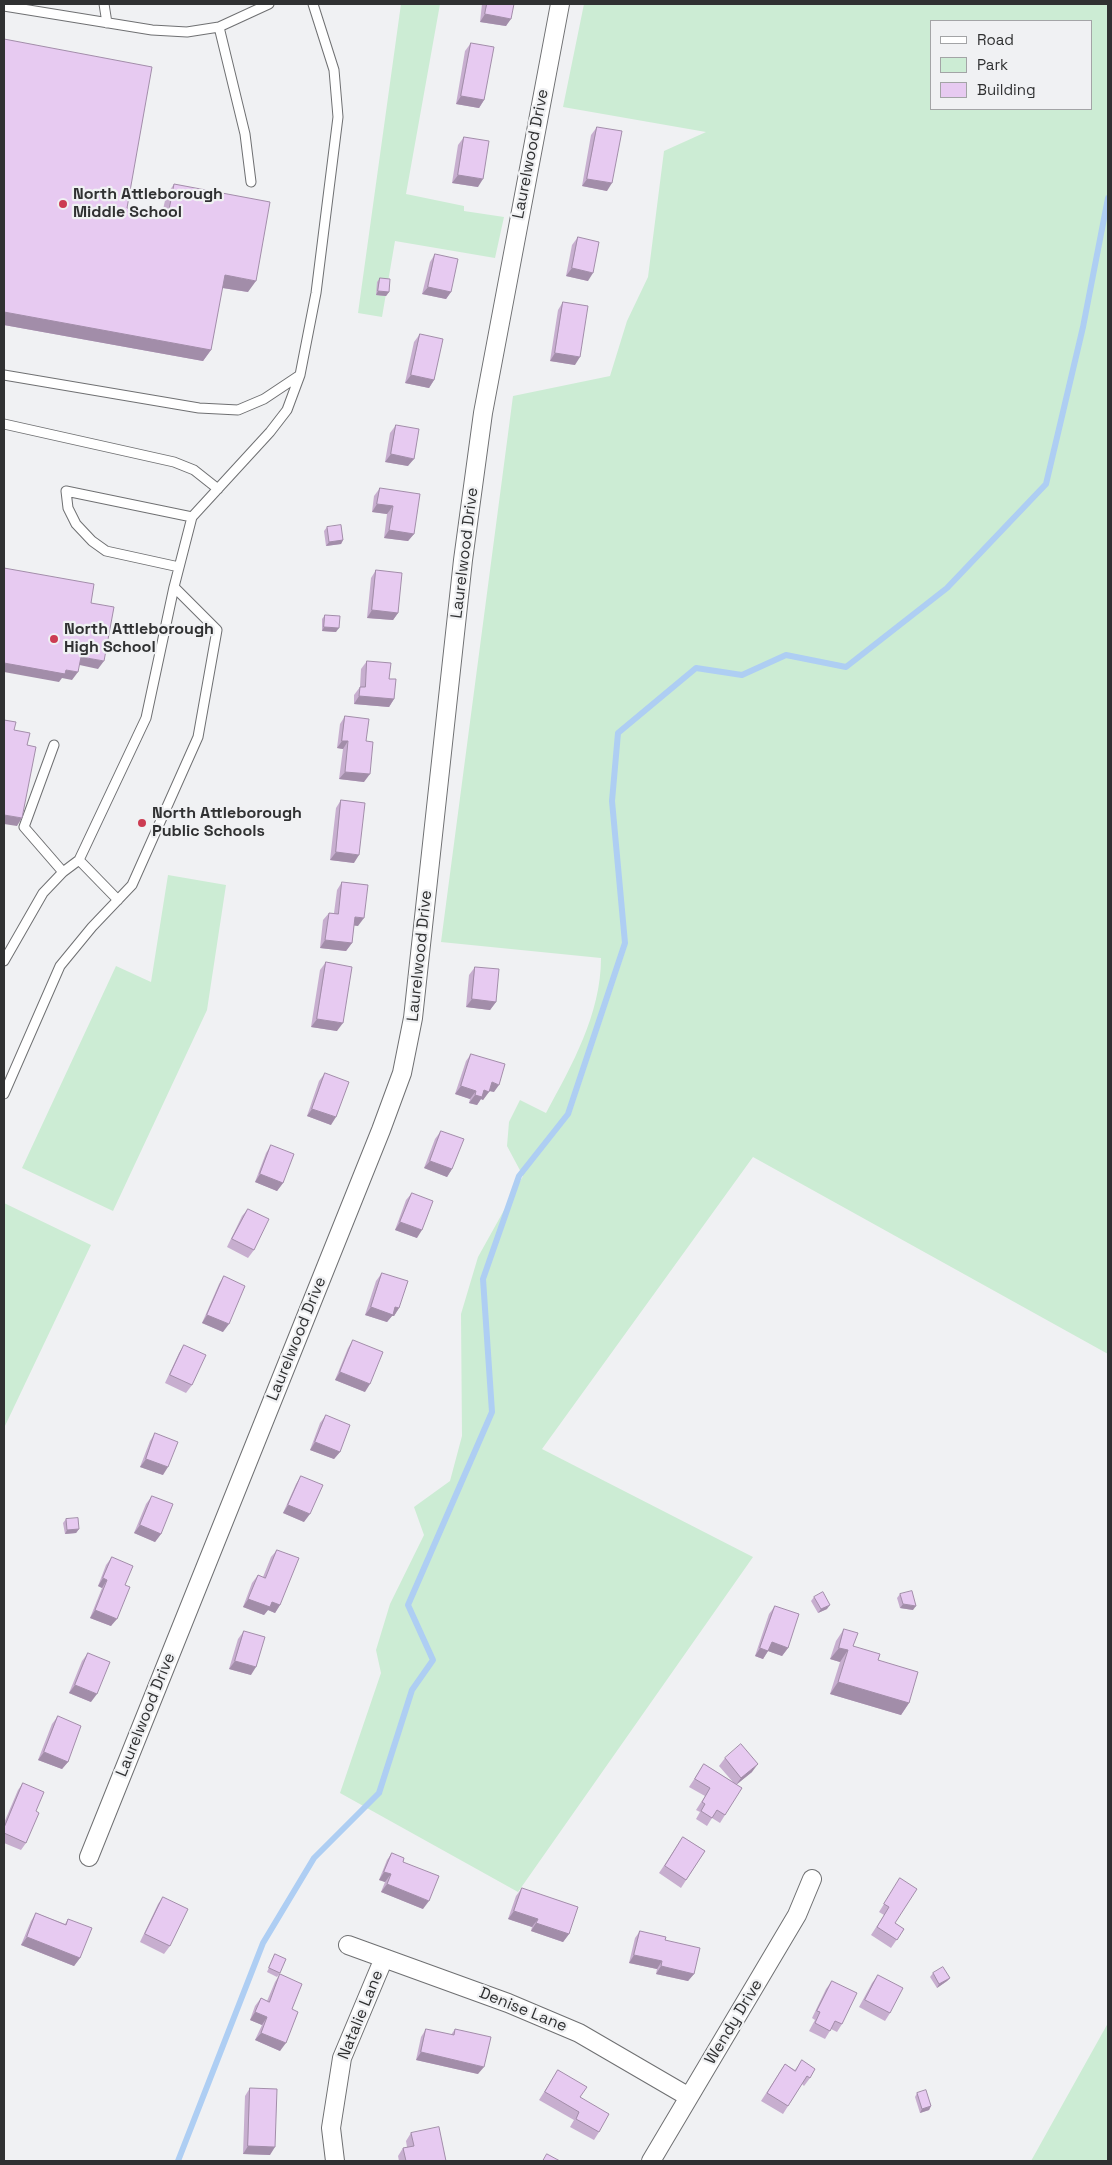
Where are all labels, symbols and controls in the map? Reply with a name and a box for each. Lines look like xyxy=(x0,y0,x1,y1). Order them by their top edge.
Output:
legend xyxy=(930,20,1092,110)
text: Road xyxy=(977,30,1014,49)
text: Park xyxy=(977,55,1008,74)
text: Building xyxy=(977,80,1036,99)
street label: Laurelwood Drive xyxy=(509,87,553,221)
place label: North Attleborough Middle School xyxy=(73,185,223,223)
marker: North Attleborough Middle School xyxy=(57,198,69,210)
street label: Laurelwood Drive xyxy=(447,486,483,620)
place label: North Attleborough High School xyxy=(64,620,214,658)
marker: North Attleborough High School xyxy=(48,633,60,645)
place label: North Attleborough Public Schools xyxy=(152,804,302,842)
marker: North Attleborough Public Schools xyxy=(136,817,148,829)
street label: Laurelwood Drive xyxy=(404,889,436,1023)
street label: Laurelwood Drive xyxy=(263,1274,331,1404)
street label: Laurelwood Drive xyxy=(112,1650,180,1780)
street label: Natalie Lane xyxy=(334,1968,388,2062)
street label: Wendy Drive xyxy=(701,1976,767,2068)
street label: Denise Lane xyxy=(476,1984,570,2036)

